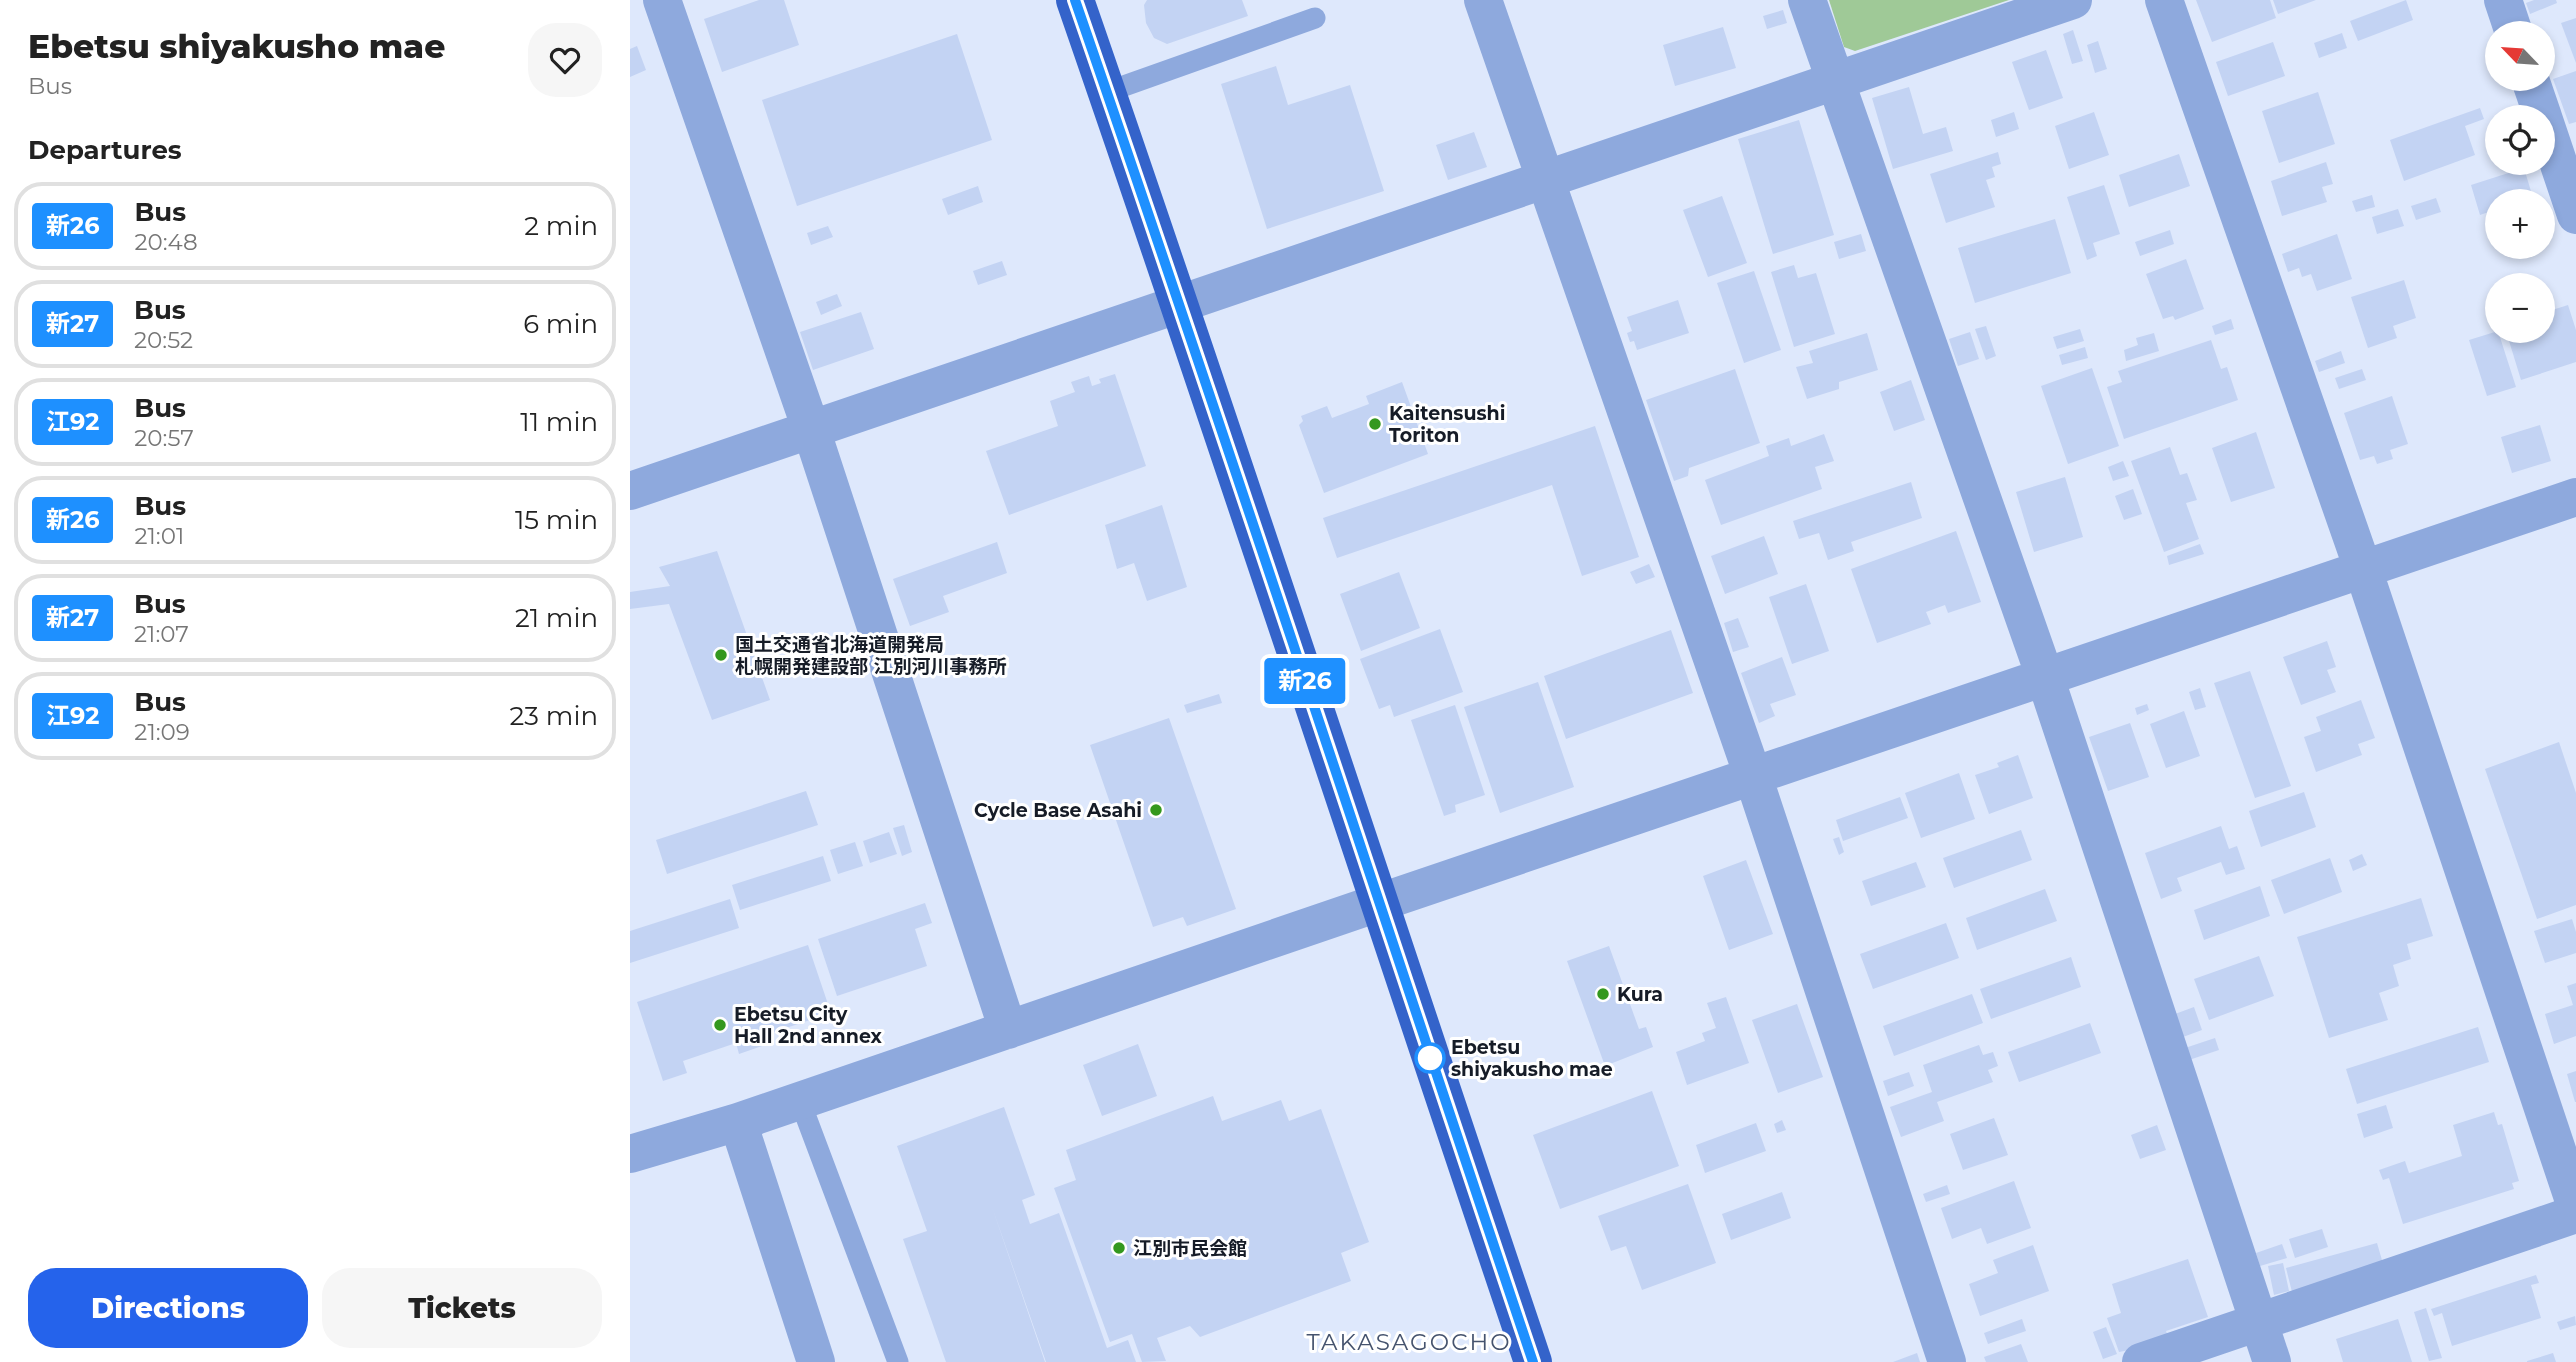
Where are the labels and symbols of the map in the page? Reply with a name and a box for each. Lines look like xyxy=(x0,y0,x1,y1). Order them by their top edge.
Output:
north arrow xyxy=(2485,21,2555,91)
place label: Kaitensushi Toriton xyxy=(1389,402,1505,447)
marker: Kaitensushi Toriton xyxy=(1367,416,1383,432)
place label: 国土交通省北海道開発局 札幌開発建設部 江別河川事務所 xyxy=(735,633,1006,678)
marker: 国土交通省北海道開発局 札幌開発建設部 江別河川事務所 xyxy=(713,647,729,663)
line badge: 新26 xyxy=(1265,658,1345,704)
place label: Cycle Base Asahi xyxy=(974,799,1142,822)
marker: Cycle Base Asahi xyxy=(1148,802,1164,818)
place label: Kura xyxy=(1617,983,1663,1006)
marker: Kura xyxy=(1595,986,1611,1002)
place label: Ebetsu City Hall 2nd annex xyxy=(734,1003,883,1048)
marker: Ebetsu City Hall 2nd annex xyxy=(712,1017,728,1033)
place label: Ebetsu shiyakusho mae xyxy=(1451,1036,1613,1081)
marker: Ebetsu shiyakusho mae xyxy=(1415,1043,1445,1073)
place label: 江別市民会館 xyxy=(1133,1237,1247,1260)
marker: 江別市民会館 xyxy=(1111,1240,1127,1256)
district label: TAKASAGOCHO xyxy=(1307,1328,1511,1356)

